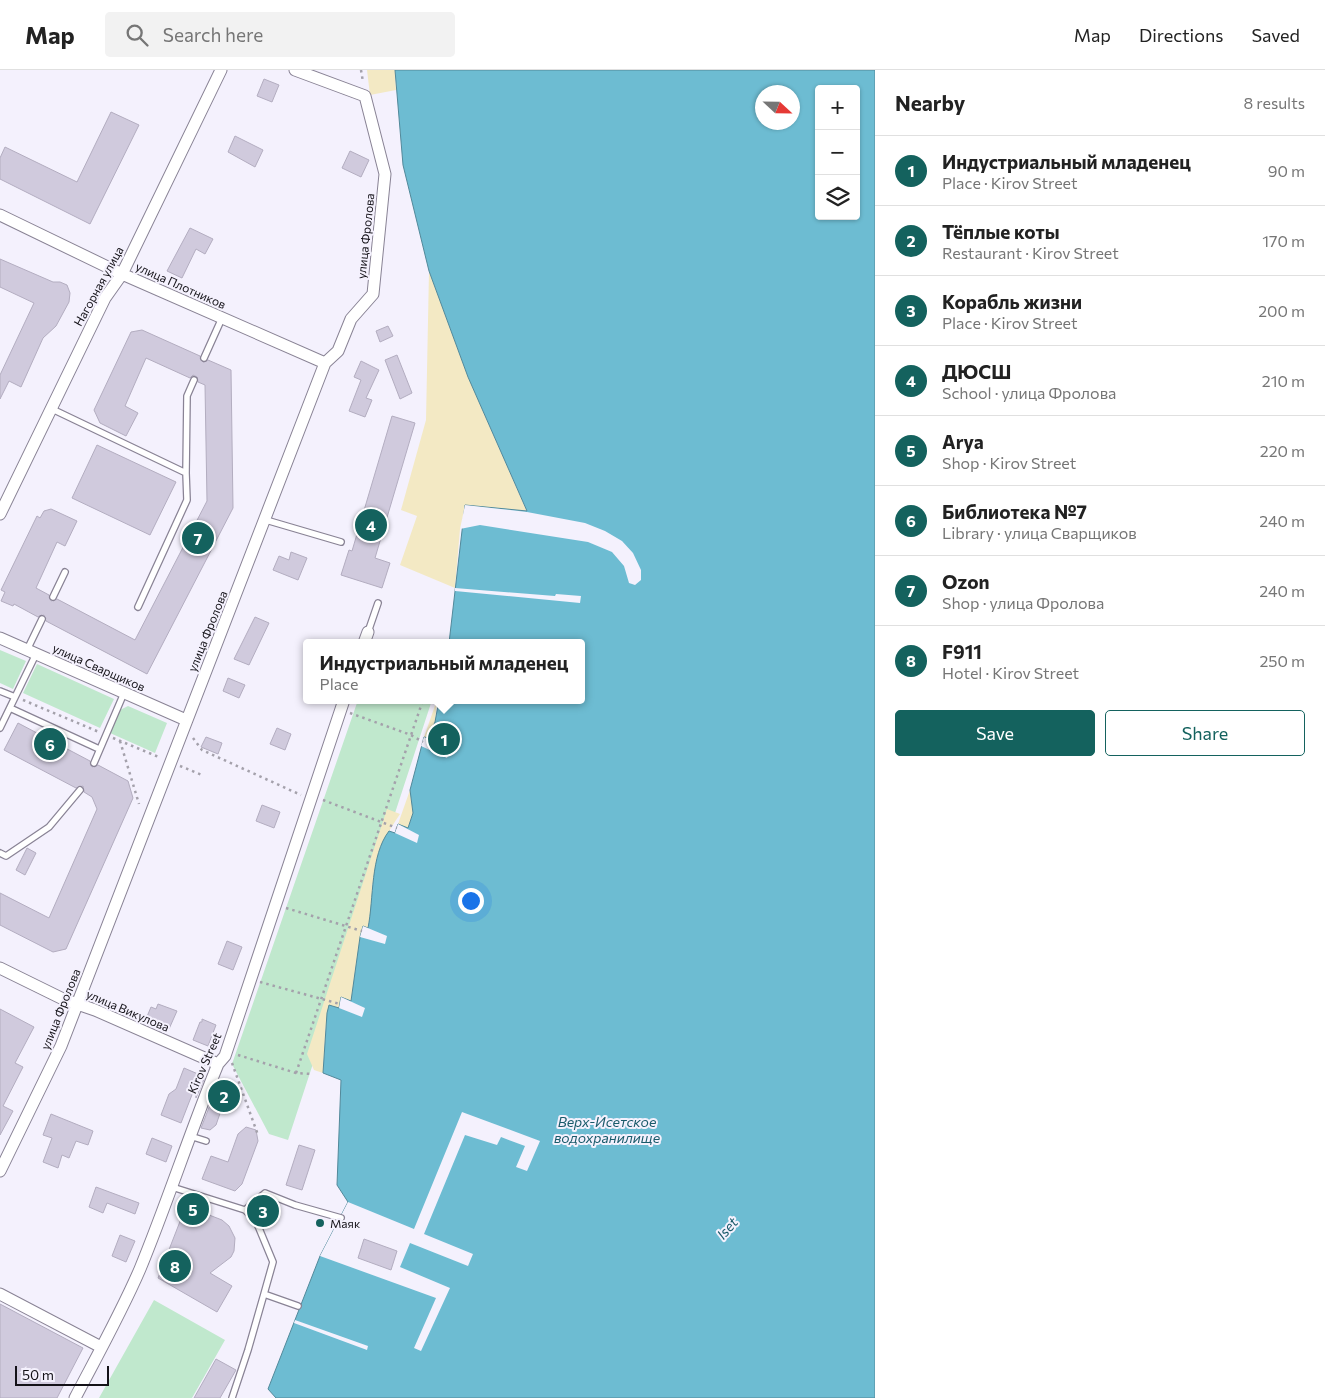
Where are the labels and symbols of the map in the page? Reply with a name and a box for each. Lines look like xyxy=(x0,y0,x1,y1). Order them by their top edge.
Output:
north arrow xyxy=(755,85,800,130)
street label: улица Фролова xyxy=(354,192,376,280)
street label: Нагорная улица xyxy=(70,244,126,328)
street label: улица Плотников xyxy=(134,259,228,311)
pin: 4 xyxy=(355,506,387,544)
pin: 7 xyxy=(182,519,214,557)
street label: улица Фролова xyxy=(184,588,230,674)
street label: улица Сварщиков xyxy=(51,640,147,694)
pin: 1 xyxy=(428,720,460,758)
pin: 6 xyxy=(34,725,66,763)
your location xyxy=(458,888,484,914)
street label: улица Фролова xyxy=(37,966,83,1052)
street label: улица Викулова xyxy=(84,986,172,1034)
street label: Kirov Street xyxy=(184,1030,224,1096)
pin: 2 xyxy=(208,1077,240,1115)
water label: Верх-Исетское водохранилище xyxy=(554,1113,661,1146)
pin: 5 xyxy=(177,1190,209,1228)
pin: 3 xyxy=(247,1192,279,1230)
water label: Iset xyxy=(713,1213,741,1242)
place label: Маяк xyxy=(330,1216,361,1230)
marker: Маяк xyxy=(314,1217,326,1229)
pin: 8 xyxy=(159,1247,191,1285)
scale bar xyxy=(15,1363,109,1386)

